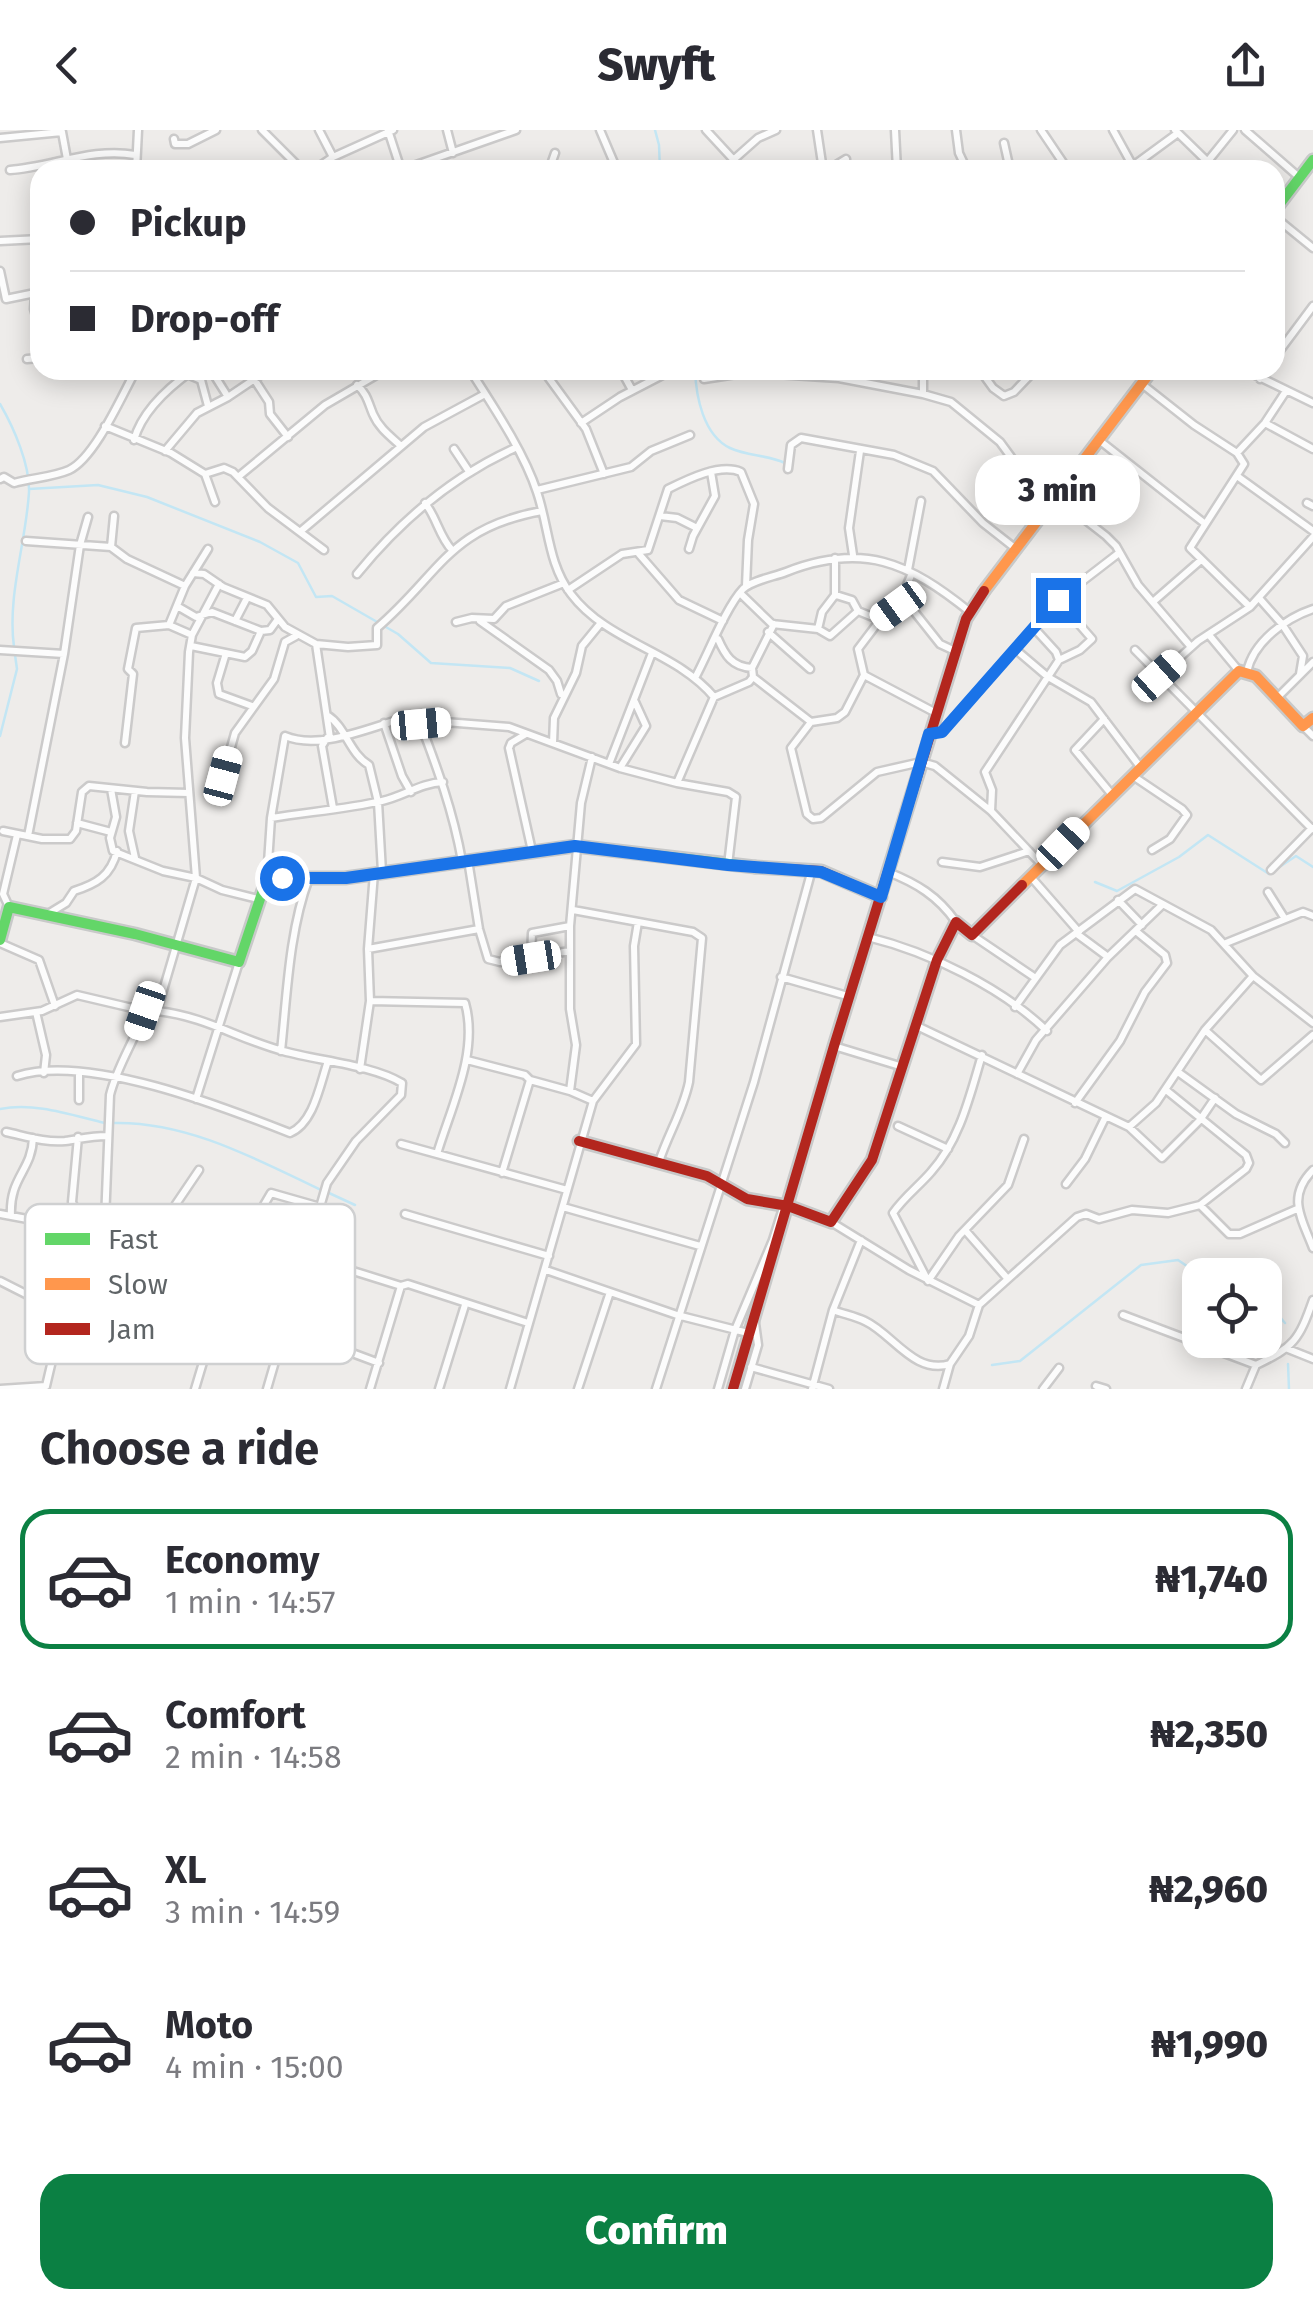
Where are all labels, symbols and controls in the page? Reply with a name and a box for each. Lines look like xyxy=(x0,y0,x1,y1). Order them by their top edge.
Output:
icon: back xyxy=(40,38,95,93)
text: Swyft xyxy=(598,38,715,92)
icon: share xyxy=(1218,38,1273,93)
text: Pickup xyxy=(130,200,247,246)
text: Drop-off xyxy=(130,296,278,342)
callout: 3 min xyxy=(976,455,1140,525)
text: 3 min xyxy=(1018,471,1097,509)
car xyxy=(865,576,931,636)
route end xyxy=(1036,578,1081,623)
car xyxy=(1127,645,1191,707)
car xyxy=(390,706,452,742)
car xyxy=(201,743,245,809)
car xyxy=(1031,812,1095,876)
route start xyxy=(260,856,305,901)
car xyxy=(499,938,563,978)
car xyxy=(121,978,169,1044)
legend xyxy=(25,1204,355,1364)
text: Fast xyxy=(108,1223,159,1256)
map controls xyxy=(1182,1258,1282,1358)
button: locate xyxy=(1182,1258,1282,1358)
text: Slow xyxy=(108,1268,168,1301)
text: Jam xyxy=(108,1313,156,1346)
text: Choose a ride xyxy=(40,1422,319,1476)
icon: car xyxy=(45,1534,135,1624)
text: Economy xyxy=(165,1537,320,1583)
text: ₦1,740 xyxy=(1155,1556,1268,1602)
text: 1 min · 14:57 xyxy=(165,1583,335,1621)
icon: car xyxy=(45,1689,135,1779)
text: Comfort xyxy=(165,1692,306,1738)
text: ₦2,350 xyxy=(1150,1711,1268,1757)
text: 2 min · 14:58 xyxy=(165,1738,342,1776)
icon: car xyxy=(45,1844,135,1934)
text: XL xyxy=(165,1847,207,1893)
text: ₦2,960 xyxy=(1149,1866,1268,1912)
text: 3 min · 14:59 xyxy=(165,1893,340,1931)
icon: car xyxy=(45,1999,135,2089)
text: Moto xyxy=(165,2002,253,2048)
text: ₦1,990 xyxy=(1151,2021,1268,2067)
text: 4 min · 15:00 xyxy=(165,2048,344,2086)
button: Confirm xyxy=(40,2174,1273,2289)

